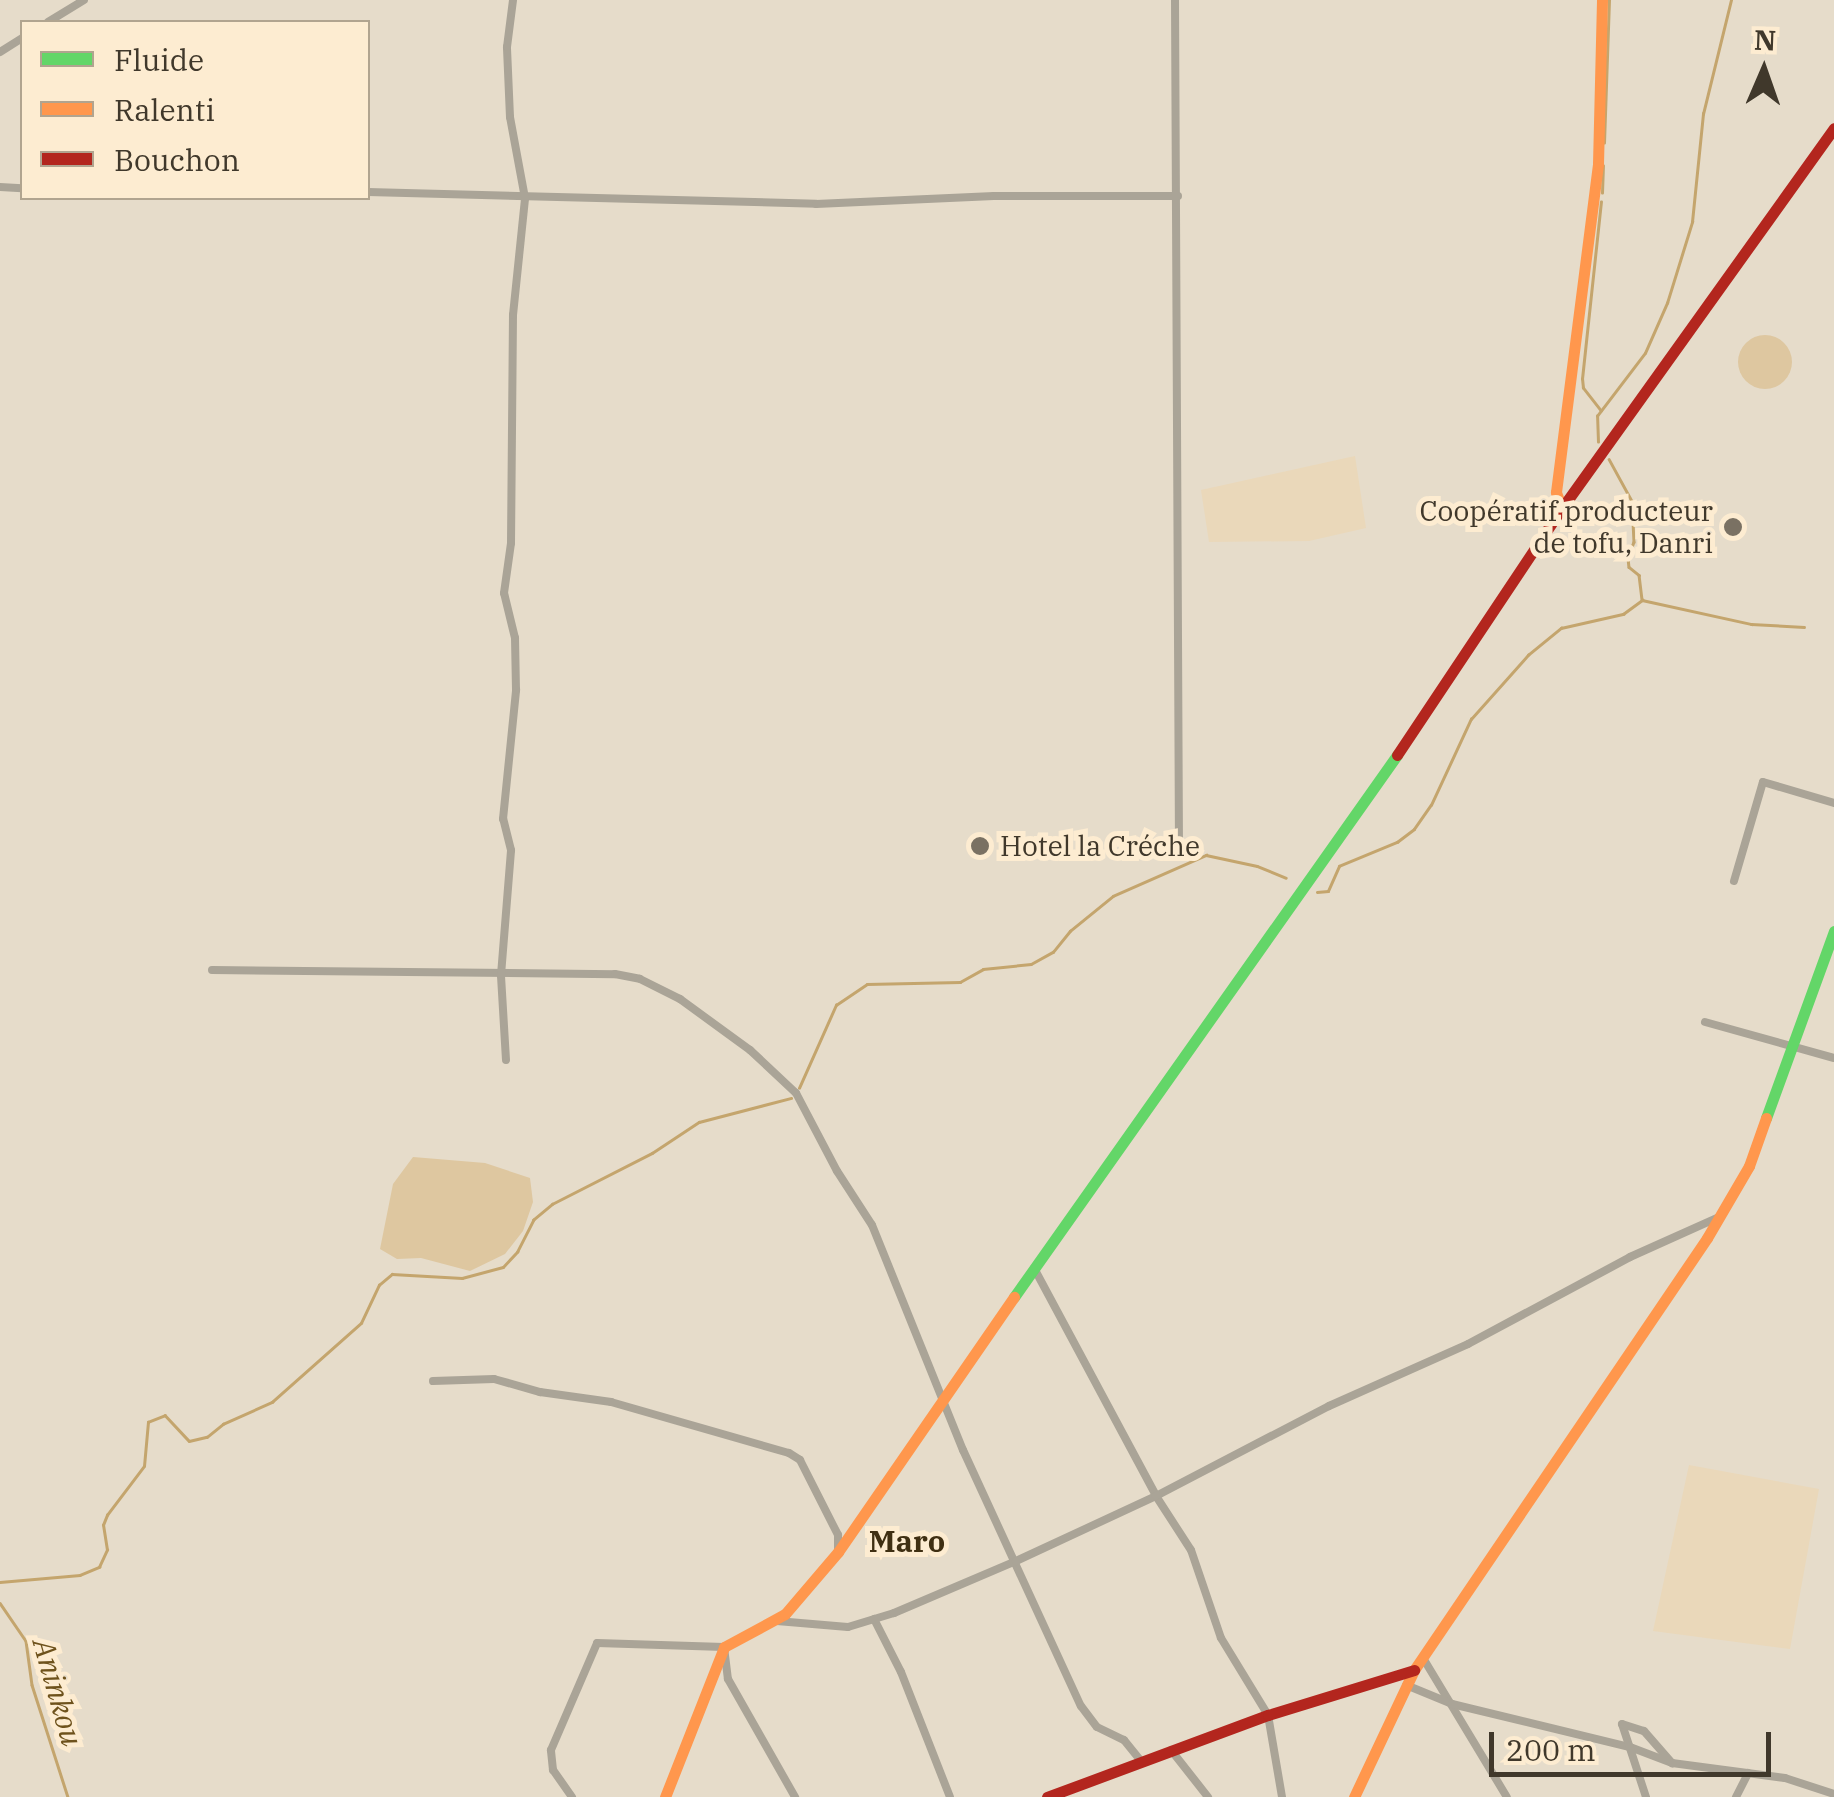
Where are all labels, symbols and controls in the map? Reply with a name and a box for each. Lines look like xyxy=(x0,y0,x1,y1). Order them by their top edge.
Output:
legend xyxy=(20,20,370,200)
north arrow xyxy=(1714,20,1814,120)
text: N xyxy=(1753,21,1777,58)
text: Fluide xyxy=(114,40,204,79)
text: Ralenti xyxy=(114,90,215,129)
text: Bouchon xyxy=(114,140,240,179)
place label: Coopératif producteur de tofu, Danri xyxy=(1420,494,1713,560)
marker: Coopératif producteur de tofu, Danri xyxy=(1722,516,1744,538)
place label: Hotel la Créche xyxy=(1000,829,1200,863)
marker: Hotel la Créche xyxy=(969,835,991,857)
district label: Maro xyxy=(869,1523,945,1559)
water label: Aninkou xyxy=(26,1634,90,1750)
scale bar xyxy=(1494,1712,1776,1774)
text: 200 m xyxy=(1506,1730,1596,1769)

